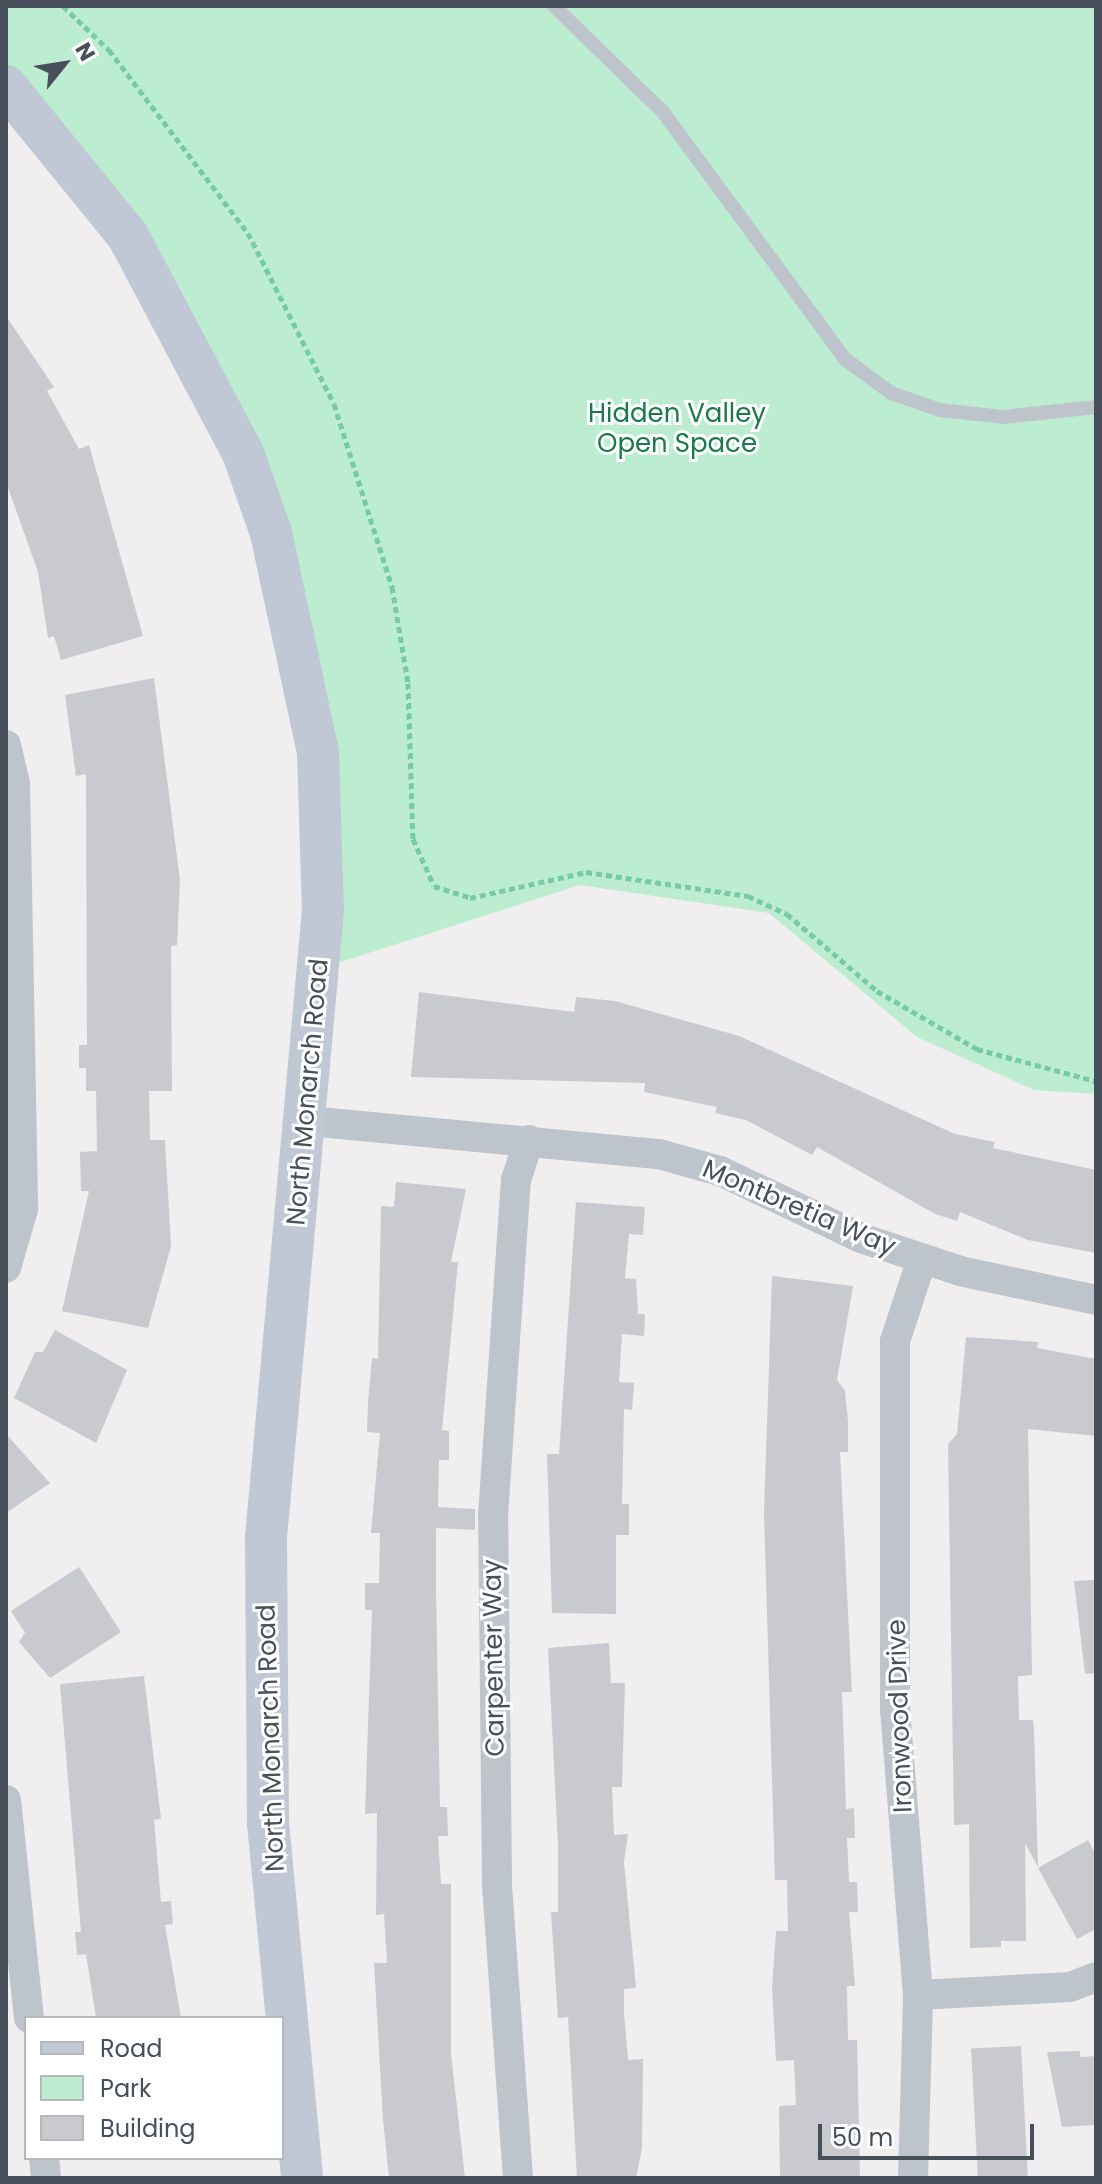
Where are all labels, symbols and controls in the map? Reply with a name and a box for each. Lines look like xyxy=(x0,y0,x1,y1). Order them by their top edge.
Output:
north arrow xyxy=(24,24,104,104)
text: N xyxy=(68,37,103,67)
park label: Hidden Valley Open Space xyxy=(588,398,766,460)
street label: North Monarch Road xyxy=(281,957,335,1227)
street label: Montbretia Way xyxy=(698,1153,900,1263)
street label: Carpenter Way xyxy=(477,1559,511,1757)
street label: North Monarch Road xyxy=(251,1604,291,1872)
street label: Ironwood Drive xyxy=(881,1619,919,1813)
legend xyxy=(24,2016,284,2160)
text: Road xyxy=(100,2032,162,2065)
text: Park xyxy=(100,2072,151,2105)
scale bar xyxy=(822,2108,1038,2158)
text: Building xyxy=(100,2112,196,2145)
text: 50 m xyxy=(832,2121,893,2154)

